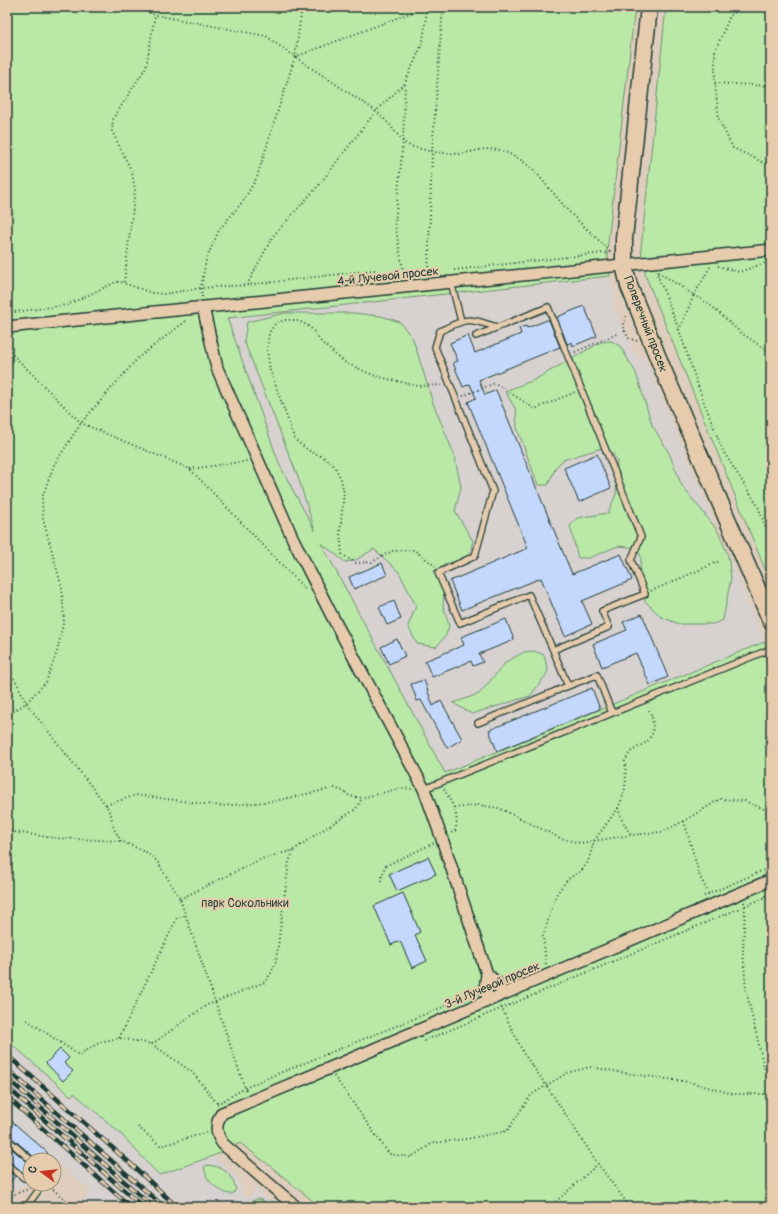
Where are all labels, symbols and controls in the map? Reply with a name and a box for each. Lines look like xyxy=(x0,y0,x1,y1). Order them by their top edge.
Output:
street label: 4-й Лучевой просек xyxy=(337,264,439,289)
street label: Поперечный просек xyxy=(620,274,671,374)
park label: парк Сокольники xyxy=(201,896,289,911)
street label: 3-й Лучевой просек xyxy=(442,959,542,1012)
north arrow xyxy=(22,1152,62,1192)
text: С xyxy=(26,1164,40,1175)

